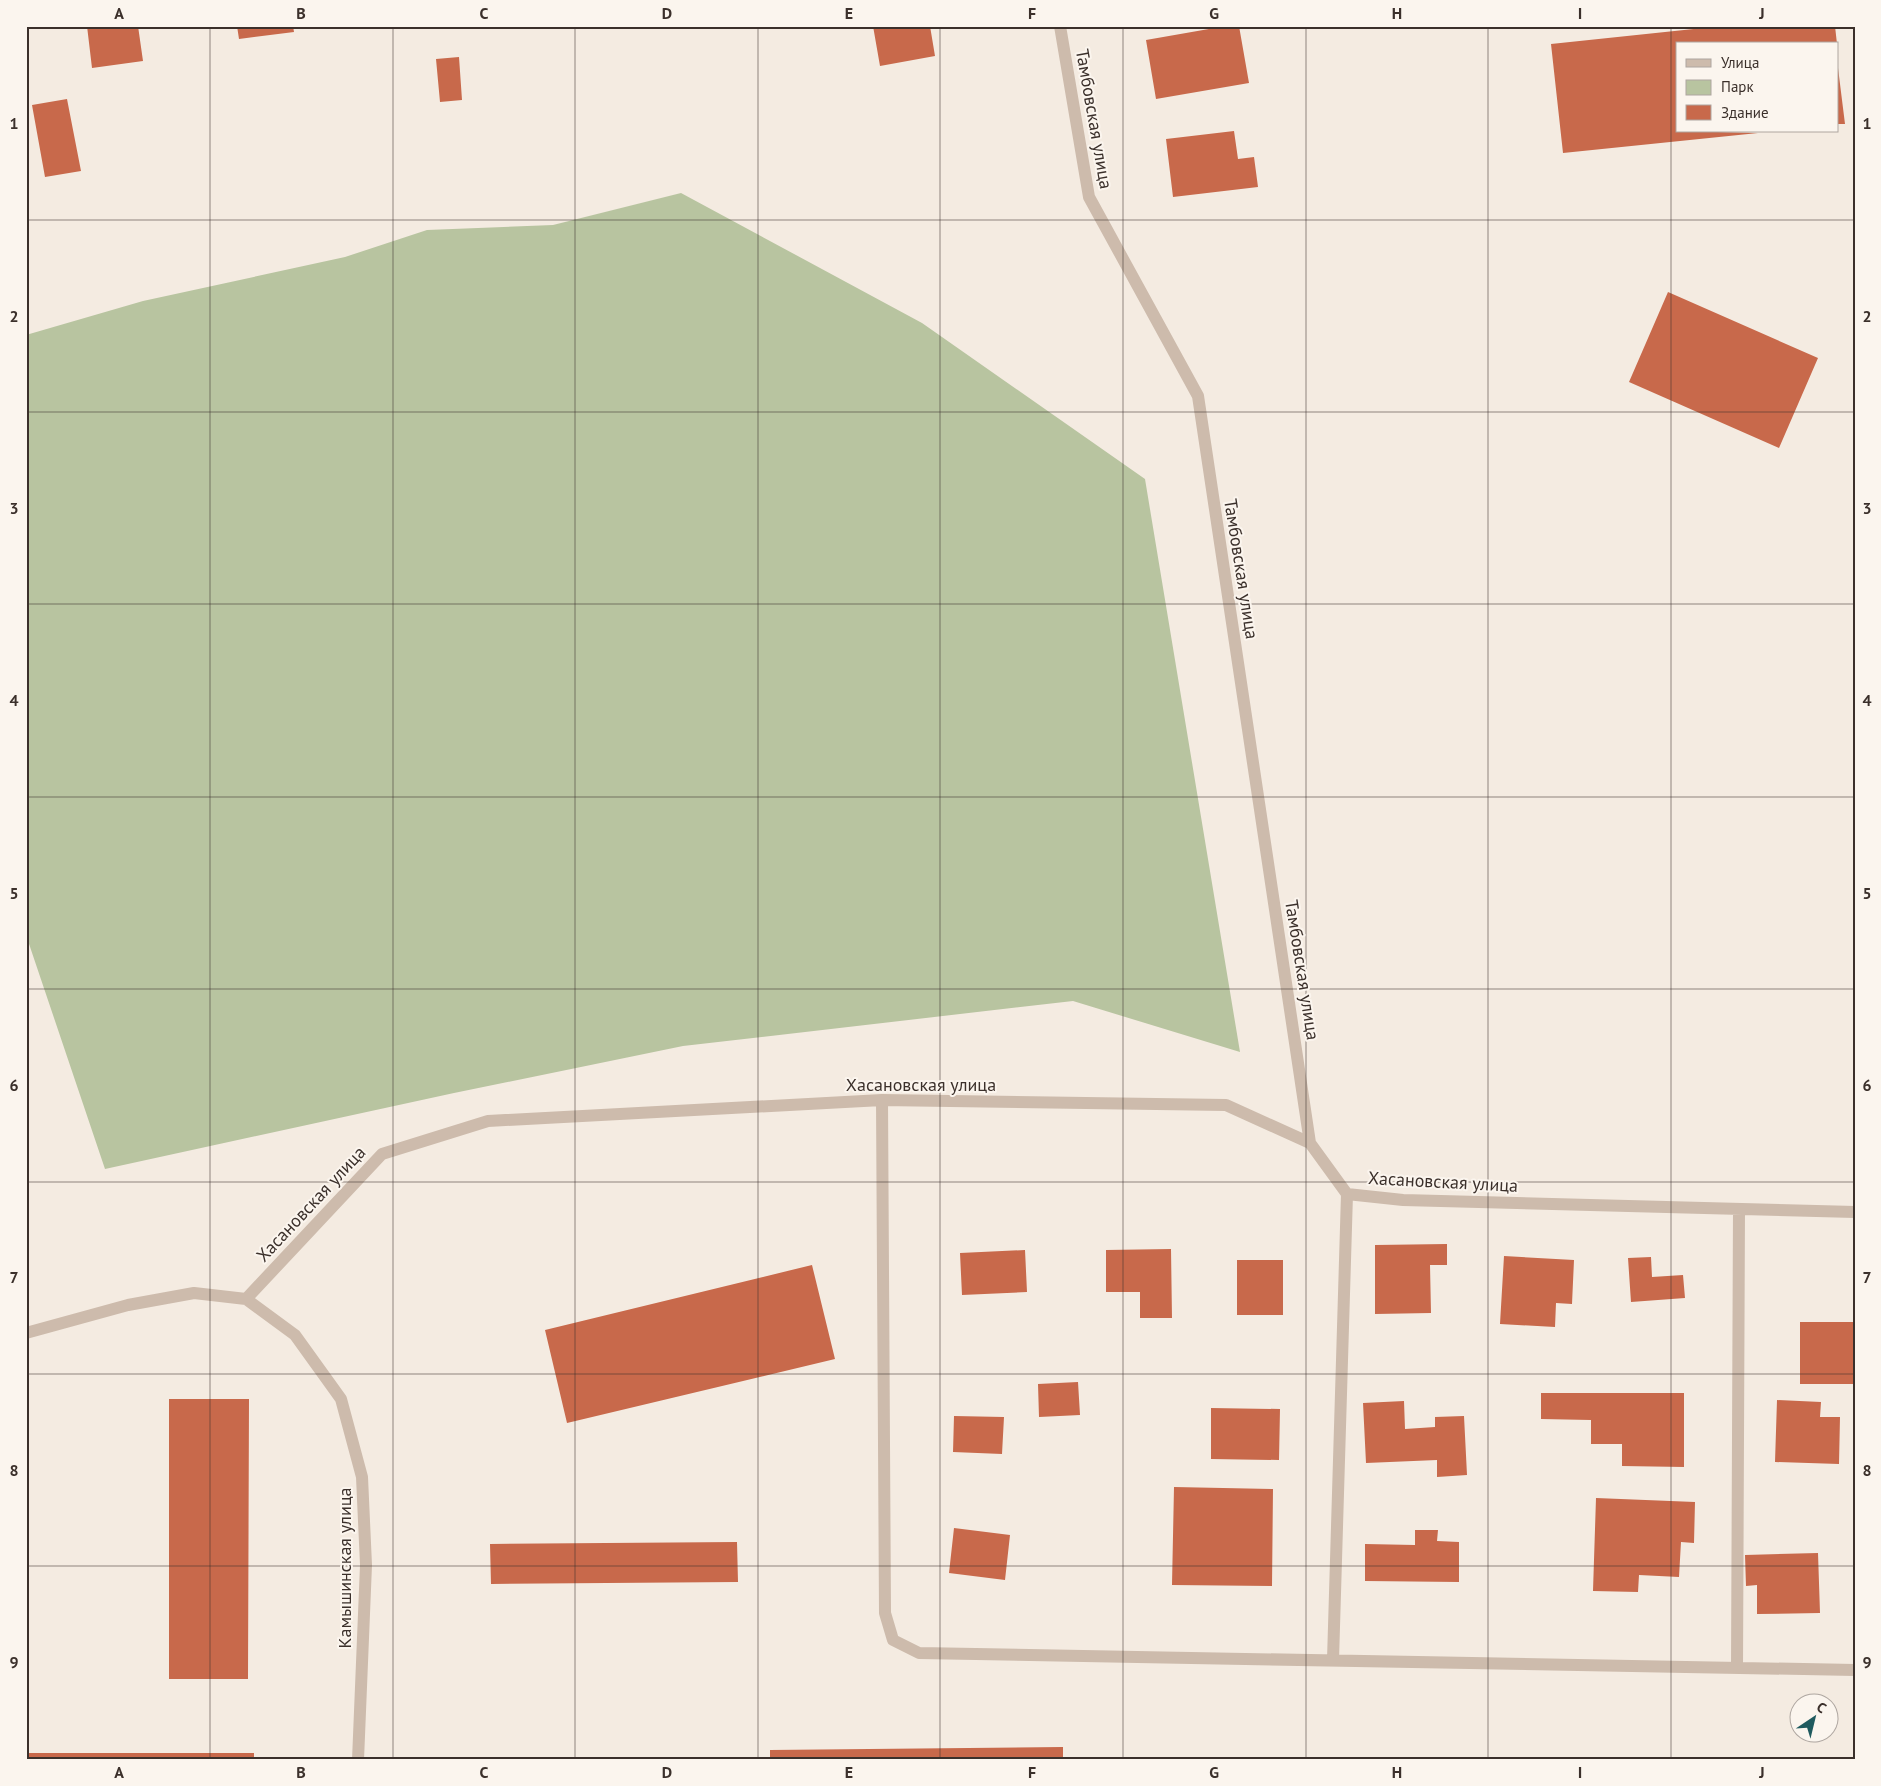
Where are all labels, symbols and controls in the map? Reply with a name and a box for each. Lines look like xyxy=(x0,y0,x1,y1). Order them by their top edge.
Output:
text: A xyxy=(114,3,124,23)
text: B xyxy=(296,3,306,23)
text: C xyxy=(480,3,489,23)
text: D xyxy=(662,3,672,23)
text: E xyxy=(845,3,853,23)
text: F xyxy=(1028,3,1036,23)
text: G xyxy=(1209,3,1219,23)
text: H xyxy=(1392,3,1402,23)
text: I xyxy=(1578,3,1582,23)
text: J xyxy=(1758,3,1765,23)
legend xyxy=(1676,42,1838,132)
street label: Тамбовская улица xyxy=(1071,47,1118,191)
text: Улица xyxy=(1721,53,1759,72)
text: Парк xyxy=(1721,77,1754,96)
text: Здание xyxy=(1721,103,1769,122)
text: 1 xyxy=(9,113,19,133)
text: 1 xyxy=(1862,113,1872,133)
text: 2 xyxy=(9,306,19,326)
text: 2 xyxy=(1862,306,1872,326)
street label: Тамбовская улица xyxy=(1219,497,1264,641)
text: 3 xyxy=(9,498,19,518)
text: 3 xyxy=(1862,498,1872,518)
text: 4 xyxy=(9,690,19,710)
text: 4 xyxy=(1862,690,1872,710)
text: 5 xyxy=(9,883,19,903)
text: 5 xyxy=(1862,883,1872,903)
street label: Тамбовская улица xyxy=(1280,898,1325,1042)
street label: Хасановская улица xyxy=(846,1073,996,1096)
text: 6 xyxy=(9,1075,19,1095)
text: 6 xyxy=(1862,1075,1872,1095)
street label: Хасановская улица xyxy=(251,1141,370,1266)
street label: Хасановская улица xyxy=(1367,1166,1519,1197)
text: 7 xyxy=(9,1267,19,1287)
text: 7 xyxy=(1862,1267,1872,1287)
text: 8 xyxy=(9,1460,19,1480)
text: 8 xyxy=(1862,1460,1872,1480)
street label: Камышинская улица xyxy=(333,1487,356,1649)
text: 9 xyxy=(9,1652,19,1672)
text: 9 xyxy=(1862,1652,1872,1672)
north arrow xyxy=(1788,1694,1838,1744)
text: С xyxy=(1813,1698,1830,1717)
text: A xyxy=(114,1762,124,1782)
text: B xyxy=(296,1762,306,1782)
text: C xyxy=(480,1762,489,1782)
text: D xyxy=(662,1762,672,1782)
text: E xyxy=(845,1762,853,1782)
text: F xyxy=(1028,1762,1036,1782)
text: G xyxy=(1209,1762,1219,1782)
text: H xyxy=(1392,1762,1402,1782)
text: I xyxy=(1578,1762,1582,1782)
text: J xyxy=(1758,1762,1765,1782)

